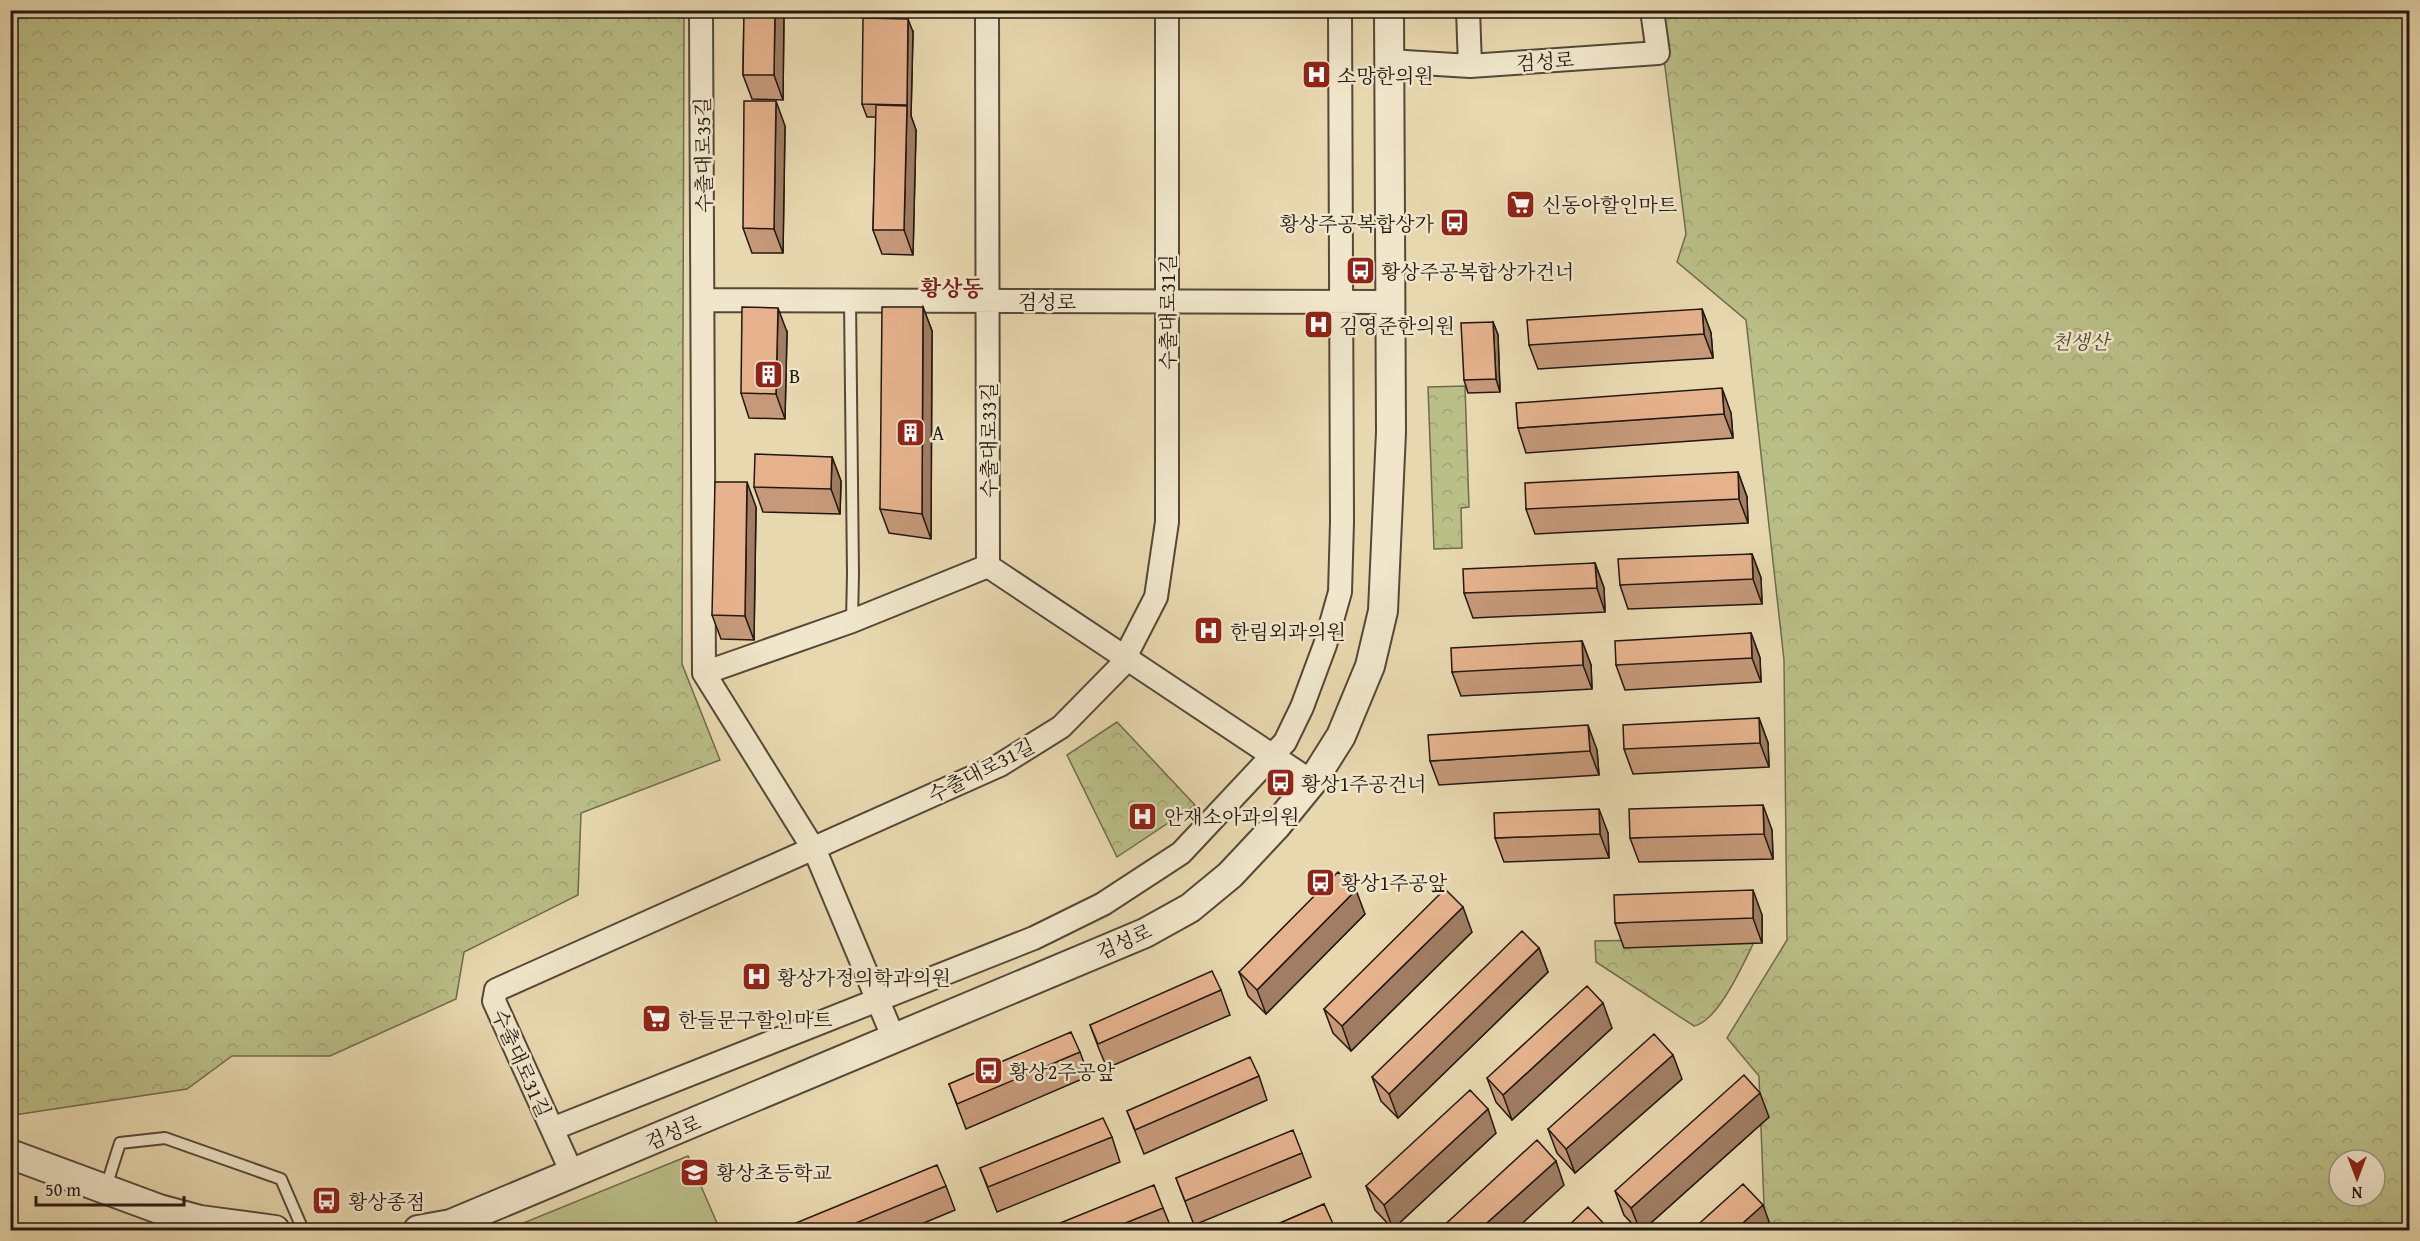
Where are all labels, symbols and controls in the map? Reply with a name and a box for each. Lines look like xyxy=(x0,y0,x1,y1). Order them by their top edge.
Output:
street label: 검성로 xyxy=(1515,45,1575,77)
hospital icon: 소망한의원 xyxy=(1300,59,1332,91)
place label: 소망한의원 xyxy=(1337,61,1434,90)
street label: 수출대로35길 xyxy=(687,97,719,213)
supermarket icon: 신동아할인마트 xyxy=(1505,188,1537,220)
place label: 신동아할인마트 xyxy=(1542,190,1677,219)
bus stop icon: 황상주공복합상가 xyxy=(1439,207,1471,239)
place label: 황상주공복합상가 xyxy=(1279,209,1435,238)
street label: 수출대로31길 xyxy=(1153,254,1182,370)
bus stop icon: 황상주공복합상가건너 xyxy=(1344,255,1376,287)
place label: 황상주공복합상가건너 xyxy=(1381,257,1574,286)
district label: 황상동 xyxy=(920,272,984,304)
street label: 검성로 xyxy=(1018,287,1076,316)
hospital icon: 김영준한의원 xyxy=(1302,309,1334,341)
place label: 김영준한의원 xyxy=(1339,311,1455,340)
park label: 천생산 xyxy=(2051,327,2112,356)
building icon: B xyxy=(752,359,784,391)
place label: B xyxy=(789,361,800,390)
street label: 수출대로33길 xyxy=(974,382,1003,498)
building icon: A xyxy=(895,416,927,448)
place label: A xyxy=(932,418,944,447)
hospital icon: 한림외과의원 xyxy=(1193,615,1225,647)
place label: 한림외과의원 xyxy=(1230,617,1346,646)
street label: 수출대로31길 xyxy=(923,731,1039,809)
bus stop icon: 황상1주공건너 xyxy=(1264,767,1296,799)
place label: 황상1주공건너 xyxy=(1301,769,1427,798)
hospital icon: 안재소아과의원 xyxy=(1127,800,1159,832)
place label: 안재소아과의원 xyxy=(1164,802,1299,831)
bus stop icon: 황상1주공앞 xyxy=(1304,866,1336,898)
place label: 황상1주공앞 xyxy=(1341,868,1448,897)
street label: 검성로 xyxy=(1092,916,1156,966)
hospital icon: 황상가정의학과의원 xyxy=(740,961,772,993)
place label: 황상가정의학과의원 xyxy=(777,963,951,992)
supermarket icon: 한들문구할인마트 xyxy=(641,1003,673,1035)
street label: 수출대로31길 xyxy=(485,1004,559,1122)
place label: 한들문구할인마트 xyxy=(678,1005,833,1034)
bus stop icon: 황상2주공앞 xyxy=(972,1055,1004,1087)
place label: 황상2주공앞 xyxy=(1009,1057,1116,1086)
street label: 검성로 xyxy=(641,1107,705,1157)
north arrow xyxy=(2327,1148,2387,1208)
school or university icon: 황상초등학교 xyxy=(679,1156,711,1188)
place label: 황상초등학교 xyxy=(716,1158,833,1187)
scale bar xyxy=(36,1169,184,1207)
text: 50 m xyxy=(45,1176,81,1203)
text: N xyxy=(2351,1181,2362,1205)
bus stop icon: 황상종점 xyxy=(311,1185,343,1217)
place label: 황상종점 xyxy=(348,1187,425,1216)

